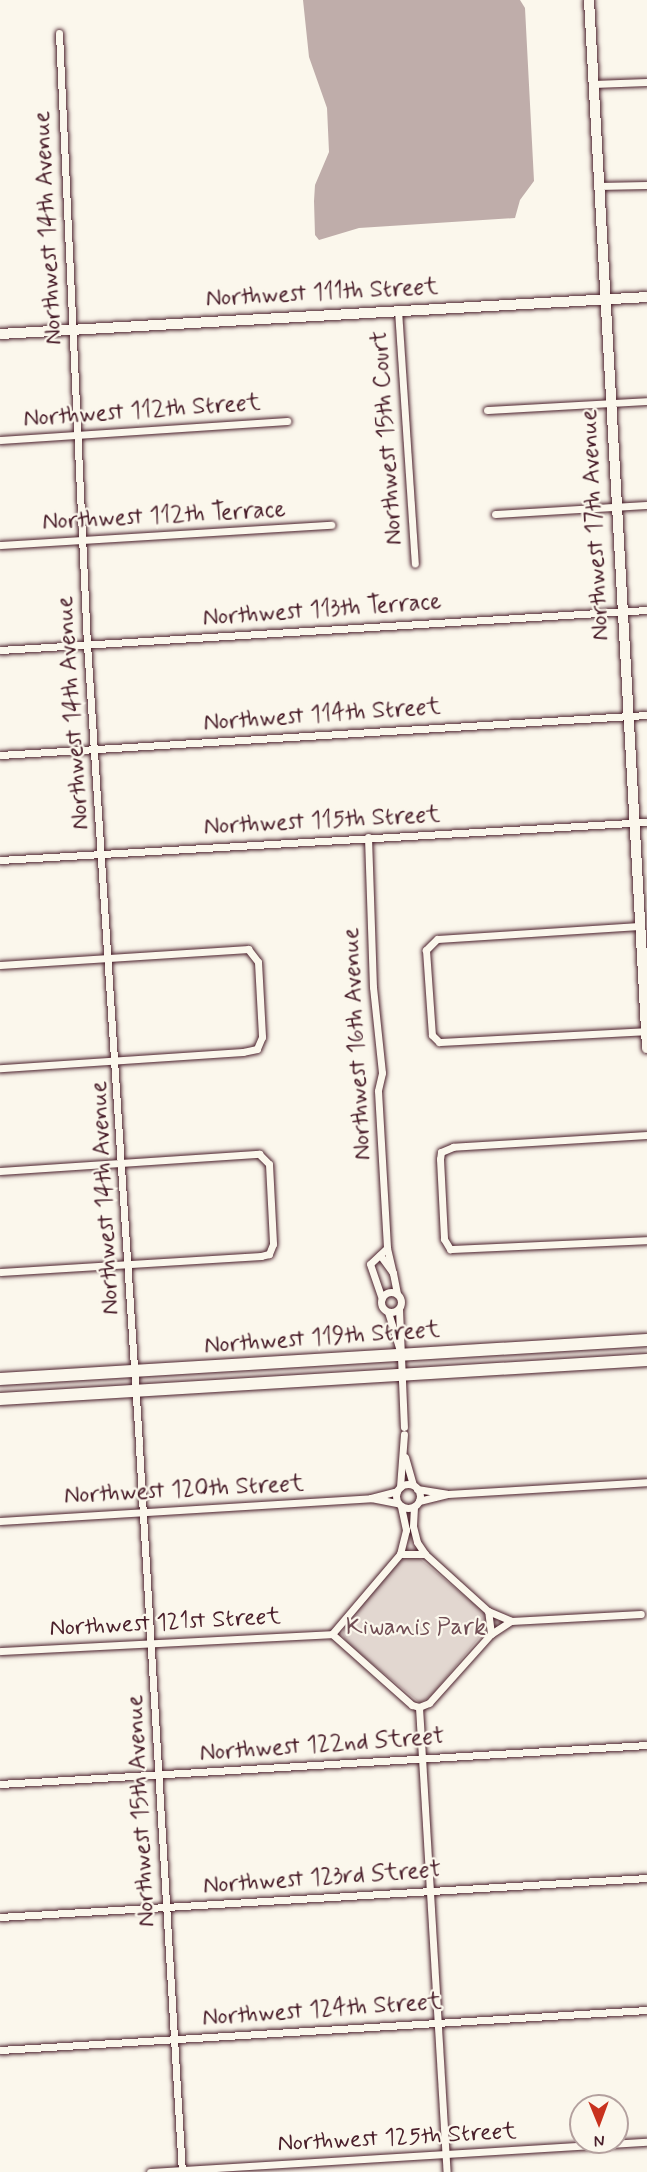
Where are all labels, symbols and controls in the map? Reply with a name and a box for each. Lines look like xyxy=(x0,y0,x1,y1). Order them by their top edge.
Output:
street label: Northwest 14th Avenue xyxy=(27,110,69,346)
street label: Northwest 111th Street xyxy=(205,273,439,313)
street label: Northwest 15th Court xyxy=(365,330,409,546)
street label: Northwest 112th Street xyxy=(22,388,262,434)
street label: Northwest 17th Avenue xyxy=(575,408,615,642)
street label: Northwest 112th Terrace xyxy=(42,495,286,537)
street label: Northwest 113th Terrace xyxy=(202,587,442,633)
street label: Northwest 14th Avenue xyxy=(50,595,96,831)
street label: Northwest 114th Street xyxy=(202,692,442,738)
street label: Northwest 115th Street xyxy=(203,800,441,842)
street label: Northwest 16th Avenue xyxy=(337,927,377,1161)
street label: Northwest 14th Avenue xyxy=(84,1080,126,1316)
street label: Northwest 119th Street xyxy=(203,1315,441,1361)
street label: Northwest 120th Street xyxy=(63,1469,305,1511)
street label: Northwest 121st Street xyxy=(49,1603,281,1643)
park label: Kiwanis Park xyxy=(347,1614,485,1642)
street label: Northwest 15th Avenue xyxy=(121,1694,161,1928)
street label: Northwest 122nd Street xyxy=(199,1722,445,1768)
street label: Northwest 123rd Street xyxy=(203,1855,441,1901)
street label: Northwest 124th Street xyxy=(201,1987,443,2033)
north arrow xyxy=(569,2094,629,2154)
street label: Northwest 125th Street xyxy=(277,2117,517,2159)
text: N xyxy=(594,2130,605,2151)

